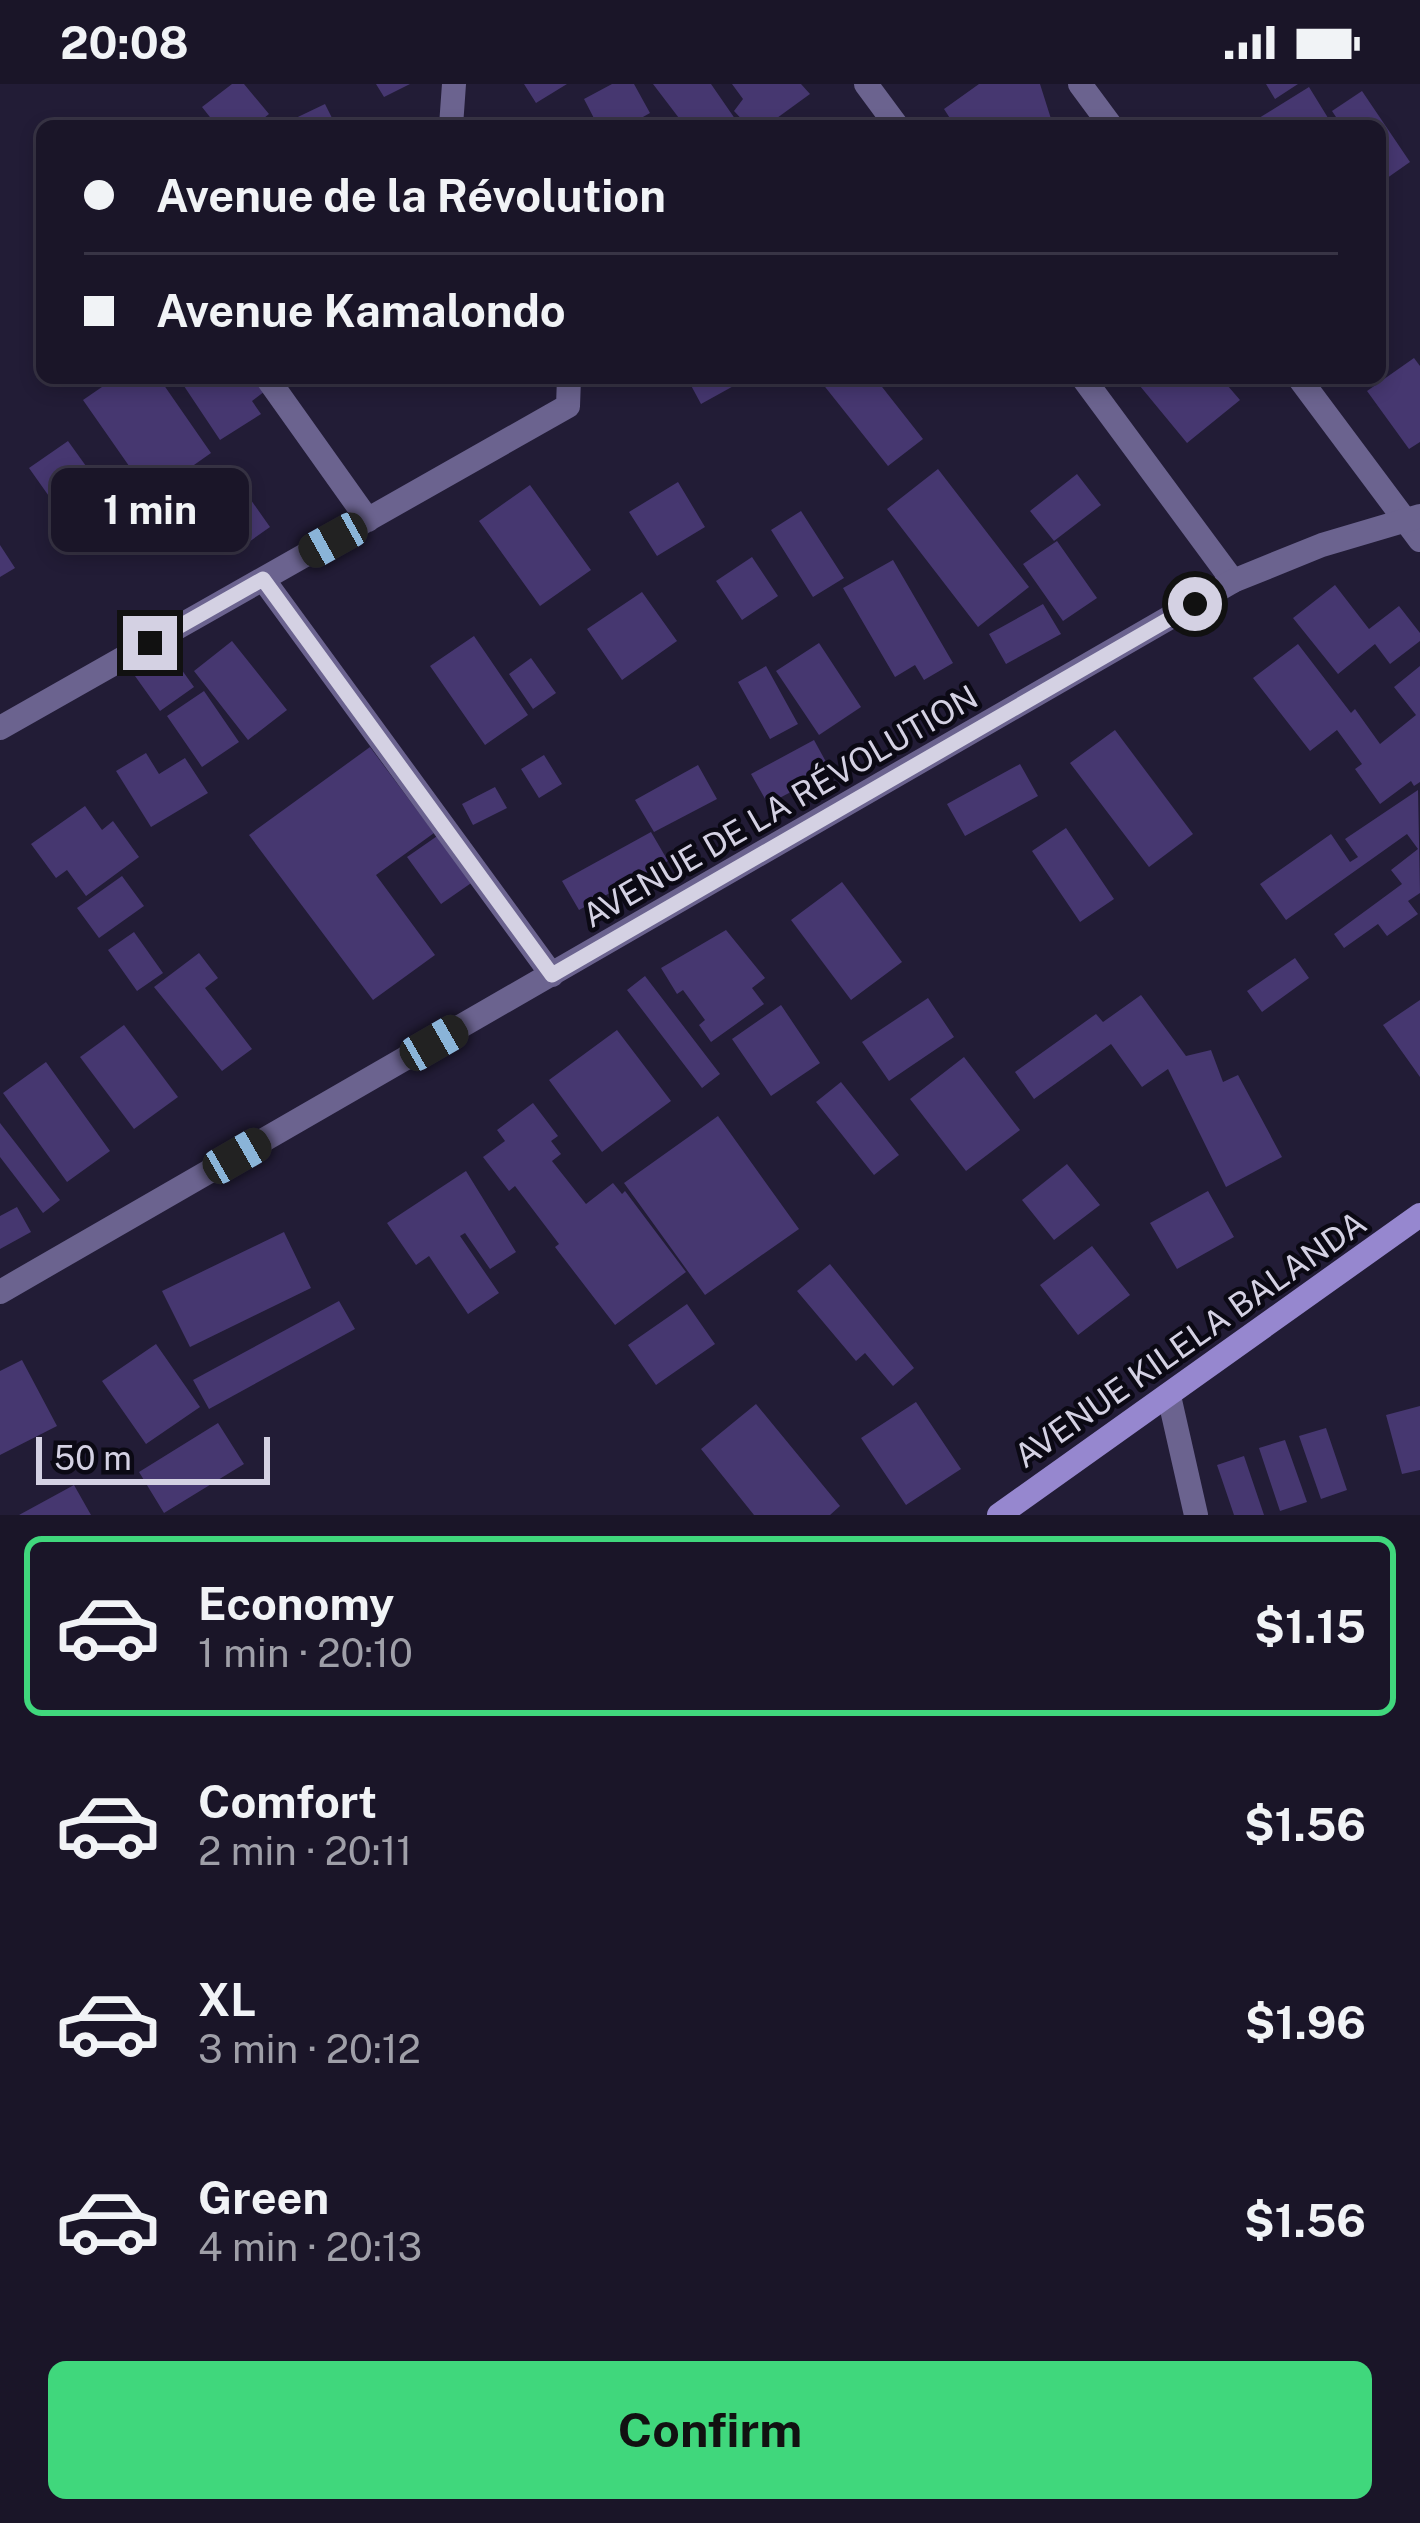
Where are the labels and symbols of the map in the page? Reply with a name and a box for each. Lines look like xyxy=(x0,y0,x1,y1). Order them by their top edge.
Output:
callout: 1 min xyxy=(51,469,249,553)
car xyxy=(293,507,373,573)
route start xyxy=(1168,577,1222,631)
route end xyxy=(123,616,177,670)
street label: AVENUE DE LA RÉVOLUTION xyxy=(575,676,984,935)
car xyxy=(394,1009,474,1077)
car xyxy=(197,1122,277,1190)
street label: AVENUE KILELA BALANDA xyxy=(1007,1203,1373,1475)
scale bar xyxy=(36,1431,270,1484)

